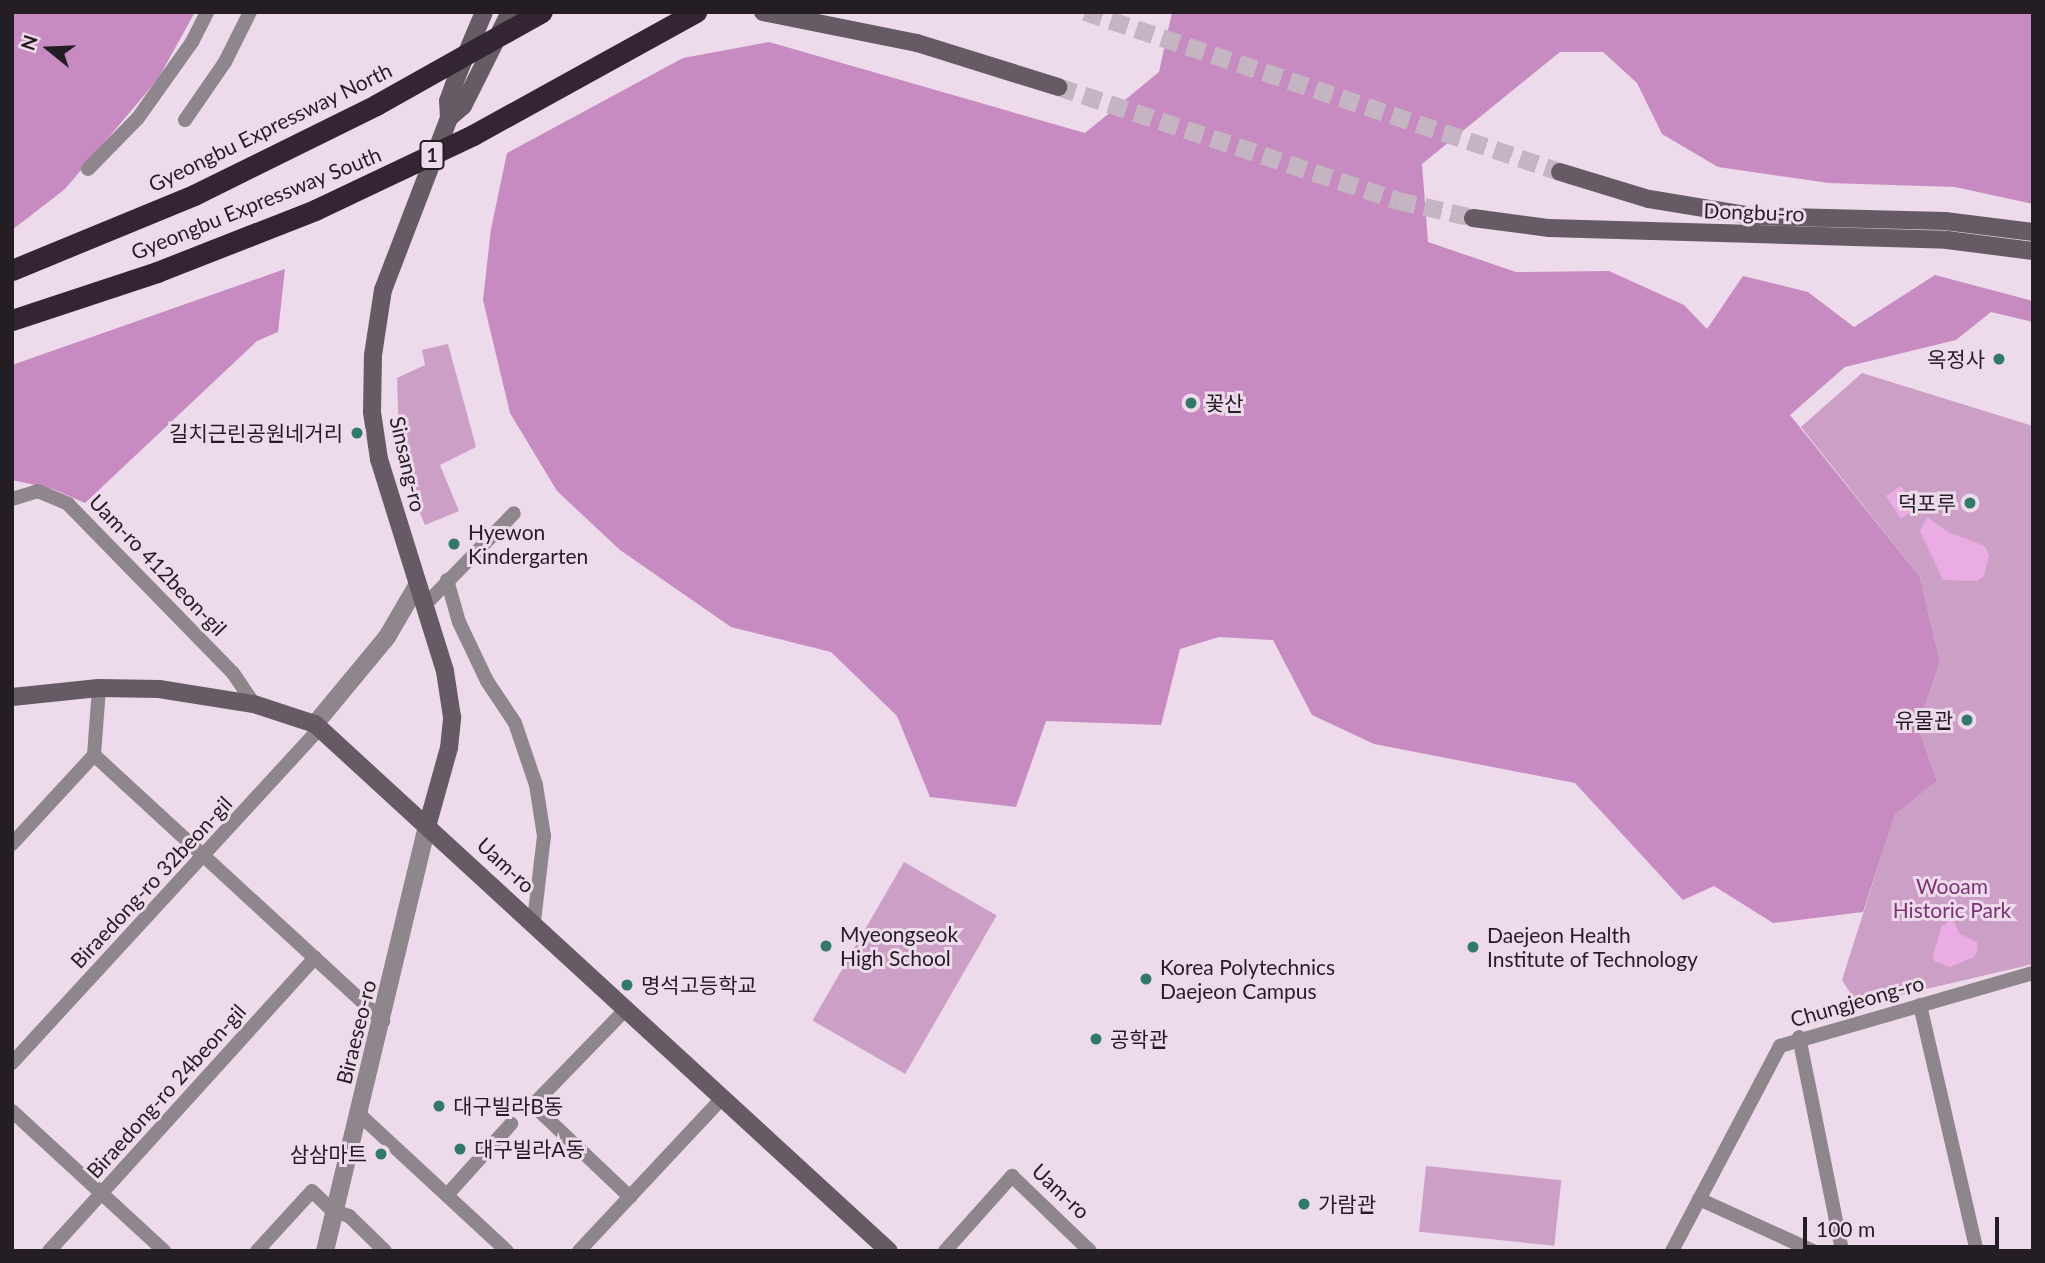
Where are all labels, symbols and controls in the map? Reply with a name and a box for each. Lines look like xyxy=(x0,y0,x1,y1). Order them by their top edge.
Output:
north arrow xyxy=(14,14,84,84)
text: N xyxy=(15,32,42,53)
street label: Gyeongbu Expressway North xyxy=(144,57,396,197)
road number: 1 xyxy=(418,140,446,170)
street label: Gyeongbu Expressway South xyxy=(127,141,385,265)
street label: Dongbu-ro xyxy=(1703,198,1805,226)
place label: 옥정사 xyxy=(1927,346,1985,372)
marker: 옥정사 xyxy=(1991,351,2007,367)
place label: 꽃산 xyxy=(1205,390,1244,416)
marker: 꽃산 xyxy=(1183,395,1199,411)
street label: Sinsang-ro xyxy=(385,414,431,514)
place label: 길치근린공원네거리 xyxy=(169,420,343,446)
marker: 길치근린공원네거리 xyxy=(349,425,365,441)
street label: Uam-ro 412beon-gil xyxy=(84,489,232,641)
place label: 덕포루 xyxy=(1898,490,1956,516)
marker: 덕포루 xyxy=(1962,495,1978,511)
place label: Hyewon Kindergarten xyxy=(468,519,588,569)
marker: Hyewon Kindergarten xyxy=(446,536,462,552)
place label: 유물관 xyxy=(1895,707,1953,733)
marker: 유물관 xyxy=(1959,712,1975,728)
street label: Biraedong-ro 32beon-gil xyxy=(65,791,237,973)
street label: Uam-ro xyxy=(472,832,540,898)
park label: Wooam Historic Park xyxy=(1893,873,2011,923)
place label: Myeongseok High School xyxy=(840,921,958,971)
place label: Daejeon Health Institute of Technology xyxy=(1487,922,1699,972)
marker: Myeongseok High School xyxy=(818,938,834,954)
marker: Daejeon Health Institute of Technology xyxy=(1465,939,1481,955)
place label: Korea Polytechnics Daejeon Campus xyxy=(1160,954,1335,1004)
street label: Chungjeong-ro xyxy=(1787,970,1927,1032)
marker: Korea Polytechnics Daejeon Campus xyxy=(1138,971,1154,987)
place label: 명석고등학교 xyxy=(641,972,757,998)
street label: Biraeseo-ro xyxy=(331,977,381,1087)
marker: 명석고등학교 xyxy=(619,977,635,993)
street label: Biraedong-ro 24beon-gil xyxy=(81,999,251,1183)
place label: 공학관 xyxy=(1110,1026,1168,1052)
marker: 공학관 xyxy=(1088,1031,1104,1047)
place label: 대구빌라B동 xyxy=(453,1093,563,1119)
marker: 대구빌라B동 xyxy=(431,1098,447,1114)
place label: 대구빌라A동 xyxy=(474,1136,585,1162)
place label: 삼삼마트 xyxy=(290,1141,367,1167)
marker: 대구빌라A동 xyxy=(452,1141,468,1157)
marker: 삼삼마트 xyxy=(373,1146,389,1162)
street label: Uam-ro xyxy=(1027,1158,1095,1224)
place label: 가람관 xyxy=(1318,1191,1376,1217)
marker: 가람관 xyxy=(1296,1196,1312,1212)
scale bar xyxy=(1807,1204,2003,1248)
text: 100 m xyxy=(1816,1216,1875,1241)

